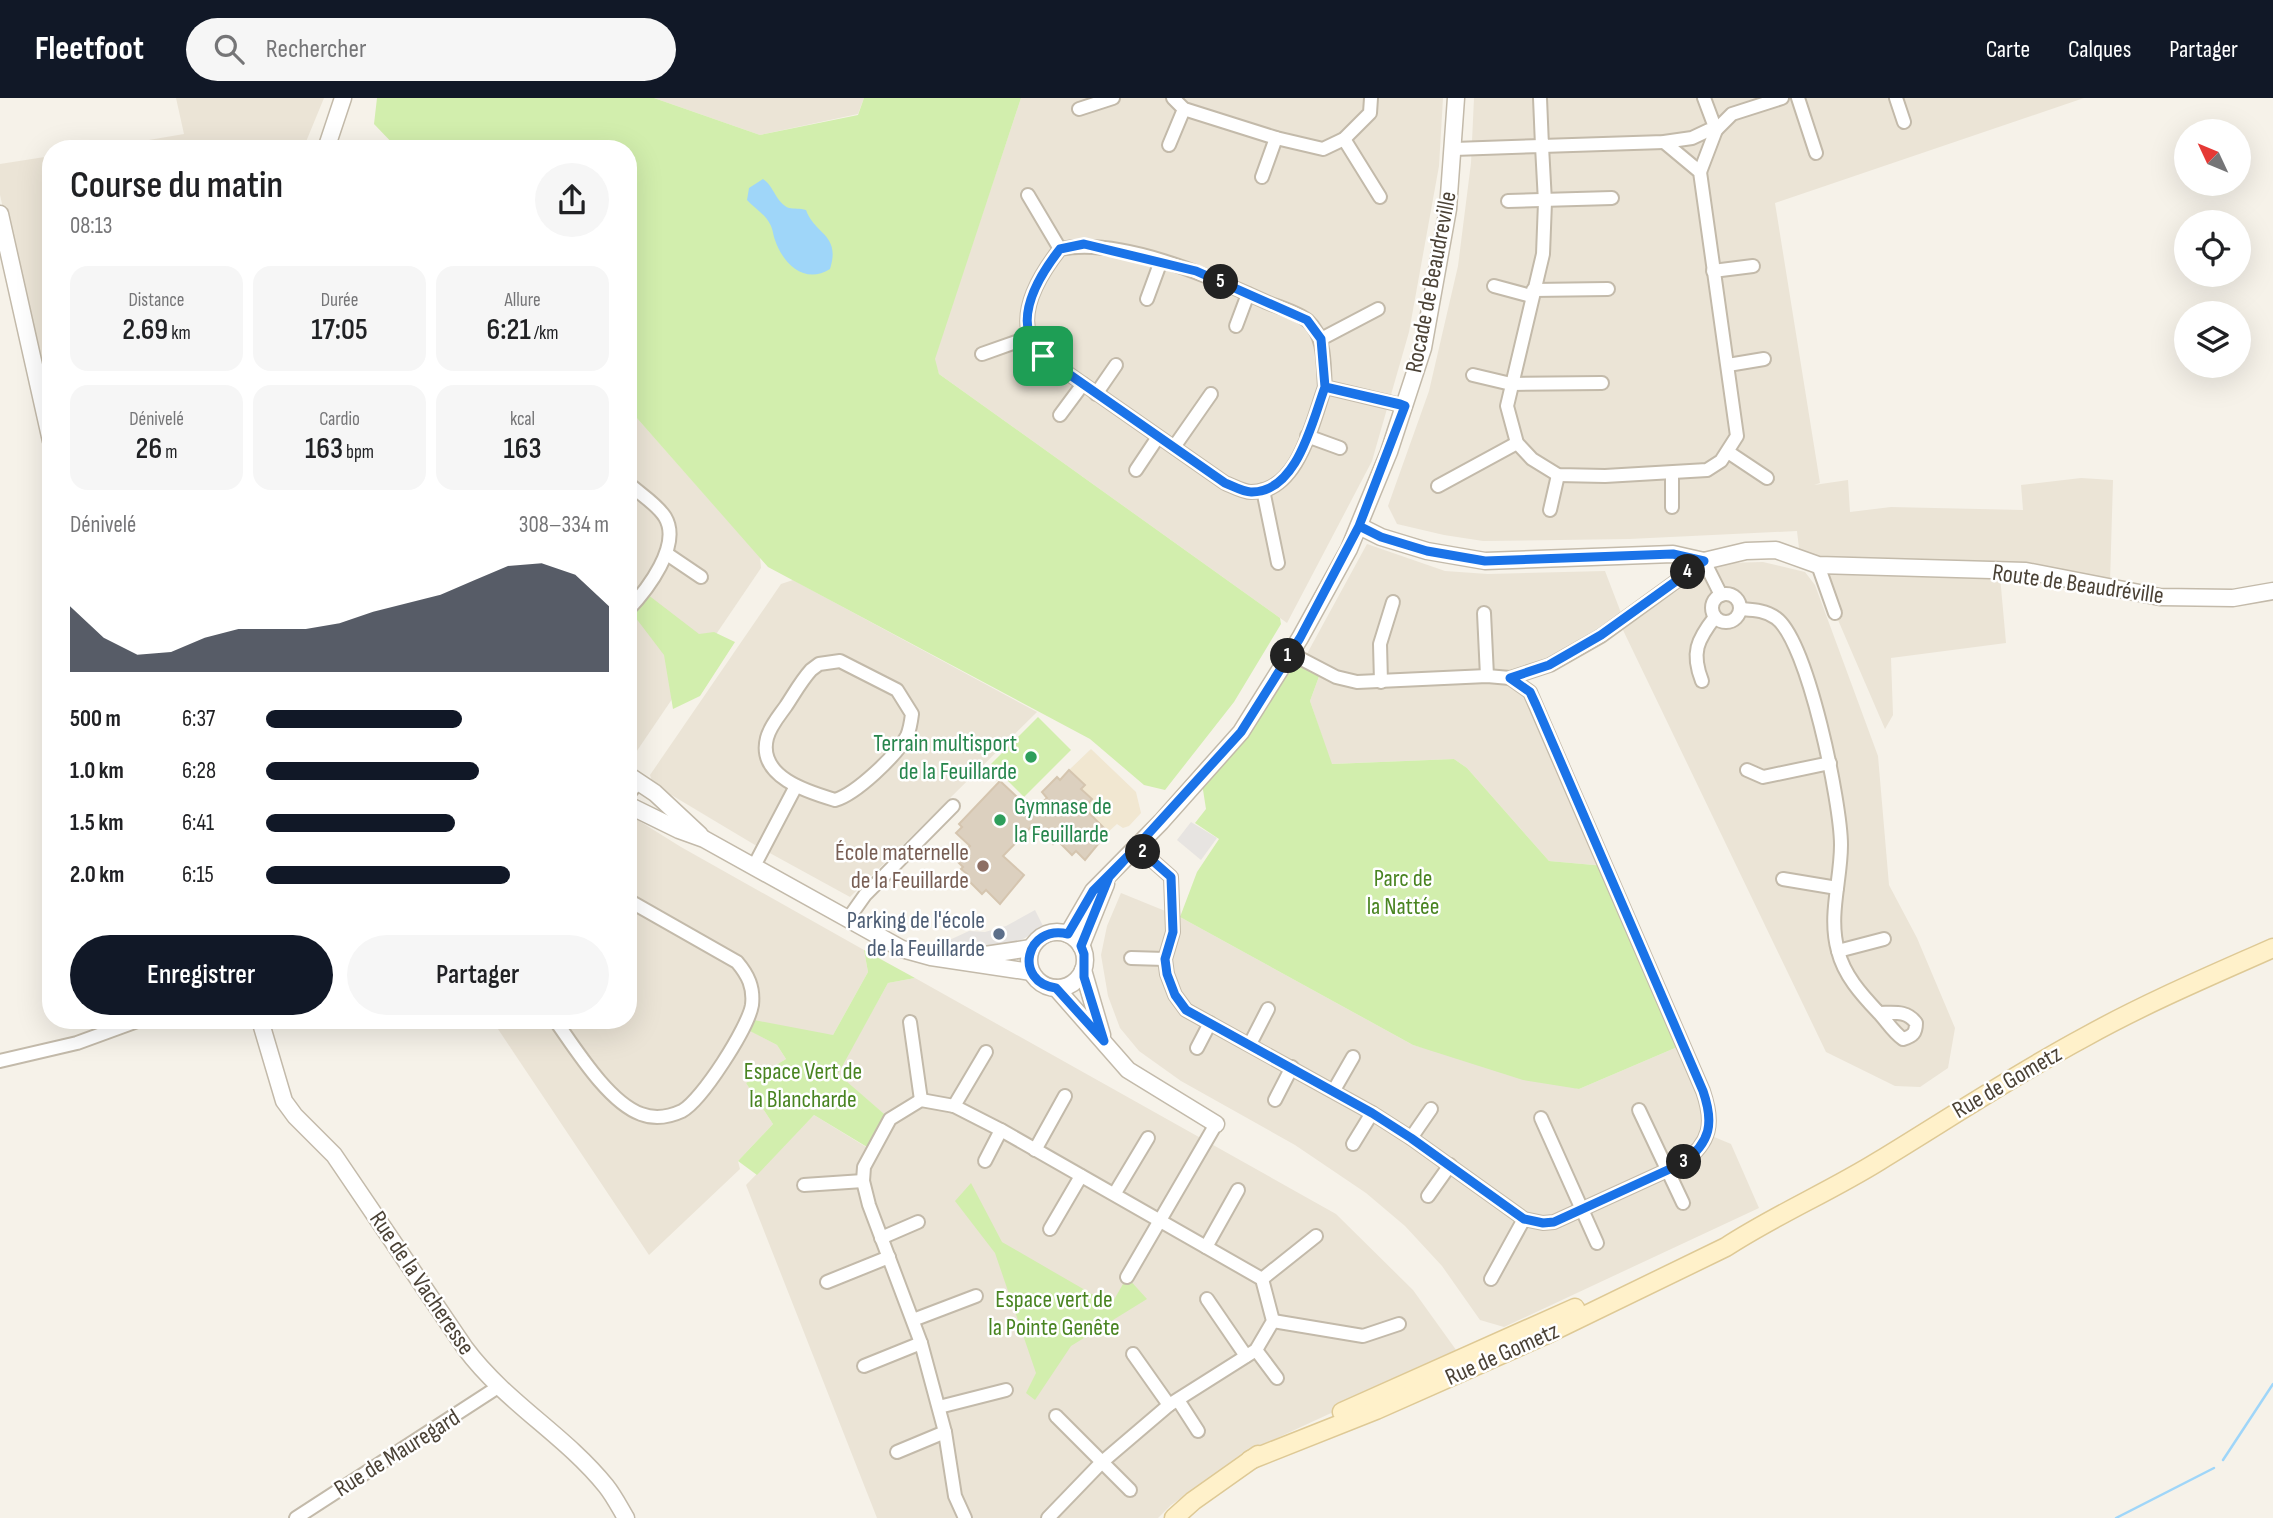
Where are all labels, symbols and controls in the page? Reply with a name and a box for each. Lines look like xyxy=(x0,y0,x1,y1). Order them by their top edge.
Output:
search box xyxy=(186,18,676,81)
text: Fleetfoot xyxy=(35,29,144,69)
icon: search xyxy=(210,30,248,68)
text: Rechercher xyxy=(266,34,366,65)
text: Carte xyxy=(1986,35,2030,64)
text: Calques xyxy=(2068,35,2131,64)
text: Partager xyxy=(2169,35,2238,64)
north arrow xyxy=(2174,119,2250,196)
map controls xyxy=(2174,119,2251,378)
text: Course du matin xyxy=(70,163,283,208)
button: share xyxy=(535,163,609,237)
street label: Rocade de Beaudreville xyxy=(1399,189,1463,375)
button: locate xyxy=(2174,210,2251,287)
text: 08:13 xyxy=(70,212,112,240)
pin: 5 xyxy=(1204,264,1238,300)
text: 5 xyxy=(1216,270,1225,293)
text: Distance xyxy=(128,289,185,312)
text: Durée xyxy=(321,289,358,312)
text: Allure xyxy=(504,289,541,312)
button: layers xyxy=(2174,301,2251,378)
text: 2.69 xyxy=(122,312,168,348)
text: 17:05 xyxy=(311,312,368,348)
text: 6:21 xyxy=(487,312,531,348)
text: km xyxy=(168,322,191,345)
text: /km xyxy=(531,322,558,345)
pin xyxy=(1013,326,1073,386)
icon: arrive xyxy=(1024,337,1062,375)
text: Dénivelé xyxy=(129,408,184,431)
text: Cardio xyxy=(319,408,360,431)
text: kcal xyxy=(510,408,535,431)
text: 26 xyxy=(136,431,162,467)
text: 163 xyxy=(305,431,343,467)
text: 163 xyxy=(503,431,542,467)
text: m xyxy=(162,441,177,464)
text: bpm xyxy=(343,441,374,464)
text: Dénivelé xyxy=(70,511,136,539)
text: 308–334 m xyxy=(519,511,609,539)
pin: 4 xyxy=(1670,554,1706,589)
street label: Route de Beaudréville xyxy=(1990,558,2166,610)
text: 4 xyxy=(1683,560,1692,583)
pin: 1 xyxy=(1270,638,1306,674)
text: 1 xyxy=(1284,644,1291,667)
text: 500 m xyxy=(70,705,121,733)
text: 6:37 xyxy=(182,705,215,733)
place label: Terrain multisport de la Feuillarde xyxy=(873,729,1017,786)
marker: Terrain multisport de la Feuillarde xyxy=(1023,749,1039,765)
text: 1.0 km xyxy=(70,757,124,785)
text: 6:28 xyxy=(182,757,216,785)
place label: Gymnase de la Feuillarde xyxy=(1014,792,1112,849)
text: 1.5 km xyxy=(70,809,123,837)
text: 6:41 xyxy=(182,809,214,837)
marker: Gymnase de la Feuillarde xyxy=(992,812,1008,828)
pin: 2 xyxy=(1126,834,1160,870)
place label: École maternelle de la Feuillarde xyxy=(835,838,969,895)
text: 2 xyxy=(1138,840,1147,863)
marker: École maternelle de la Feuillarde xyxy=(975,858,991,874)
text: 2.0 km xyxy=(70,861,124,889)
text: 6:15 xyxy=(182,861,214,889)
park label: Parc de la Nattée xyxy=(1367,864,1439,921)
place label: Parking de l'école de la Feuillarde xyxy=(847,906,985,963)
marker: Parking de l'école de la Feuillarde xyxy=(991,926,1007,942)
button: Enregistrer xyxy=(70,935,333,1015)
button: Partager xyxy=(347,935,609,1015)
street label: Rue de Gometz xyxy=(1947,1039,2067,1125)
park label: Espace Vert de la Blancharde xyxy=(744,1057,862,1114)
pin: 3 xyxy=(1666,1144,1702,1180)
text: 3 xyxy=(1679,1150,1688,1173)
street label: Rue de la Vacheresse xyxy=(363,1206,481,1360)
park label: Espace vert de la Pointe Genête xyxy=(988,1285,1120,1342)
street label: Rue de Gometz xyxy=(1441,1316,1564,1392)
street label: Rue de Mauregard xyxy=(329,1403,465,1503)

